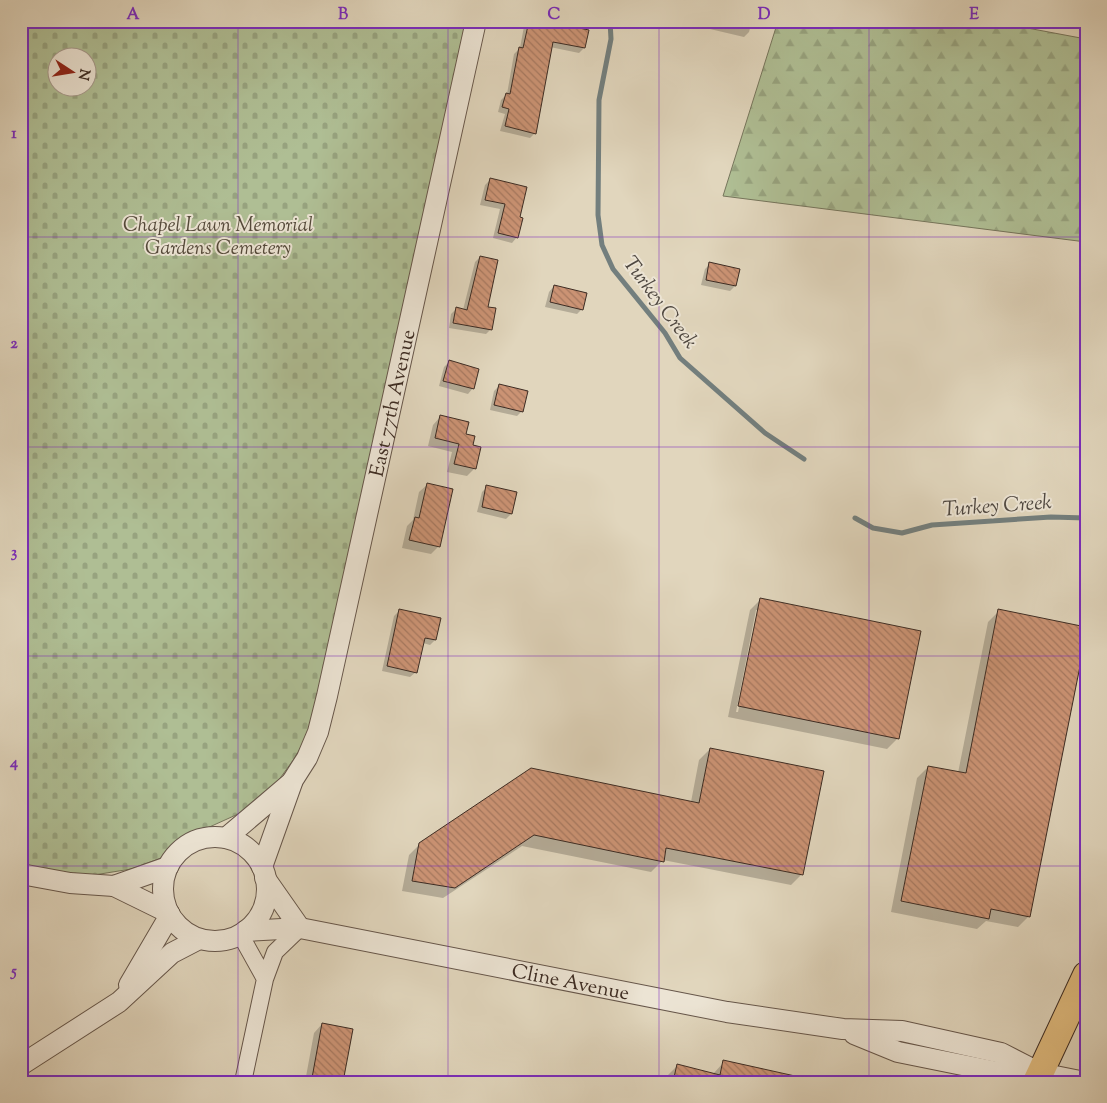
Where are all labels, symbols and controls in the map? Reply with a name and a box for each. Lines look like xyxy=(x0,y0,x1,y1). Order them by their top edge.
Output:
text: A xyxy=(127,4,140,27)
text: B xyxy=(338,4,348,27)
text: C xyxy=(548,4,561,27)
text: D xyxy=(758,4,771,27)
text: E xyxy=(969,4,979,27)
north arrow xyxy=(48,48,98,98)
text: N xyxy=(72,67,94,82)
text: 1 xyxy=(11,123,17,146)
park label: Chapel Lawn Memorial Gardens Cemetery xyxy=(123,212,313,264)
water label: Turkey Creek xyxy=(614,250,705,356)
street label: East 77th Avenue xyxy=(364,327,424,480)
text: 2 xyxy=(10,333,18,356)
water label: Turkey Creek xyxy=(942,488,1053,526)
text: 3 xyxy=(11,542,18,565)
text: 4 xyxy=(9,752,18,775)
street label: Cline Avenue xyxy=(509,958,632,1009)
text: 5 xyxy=(9,961,17,984)

